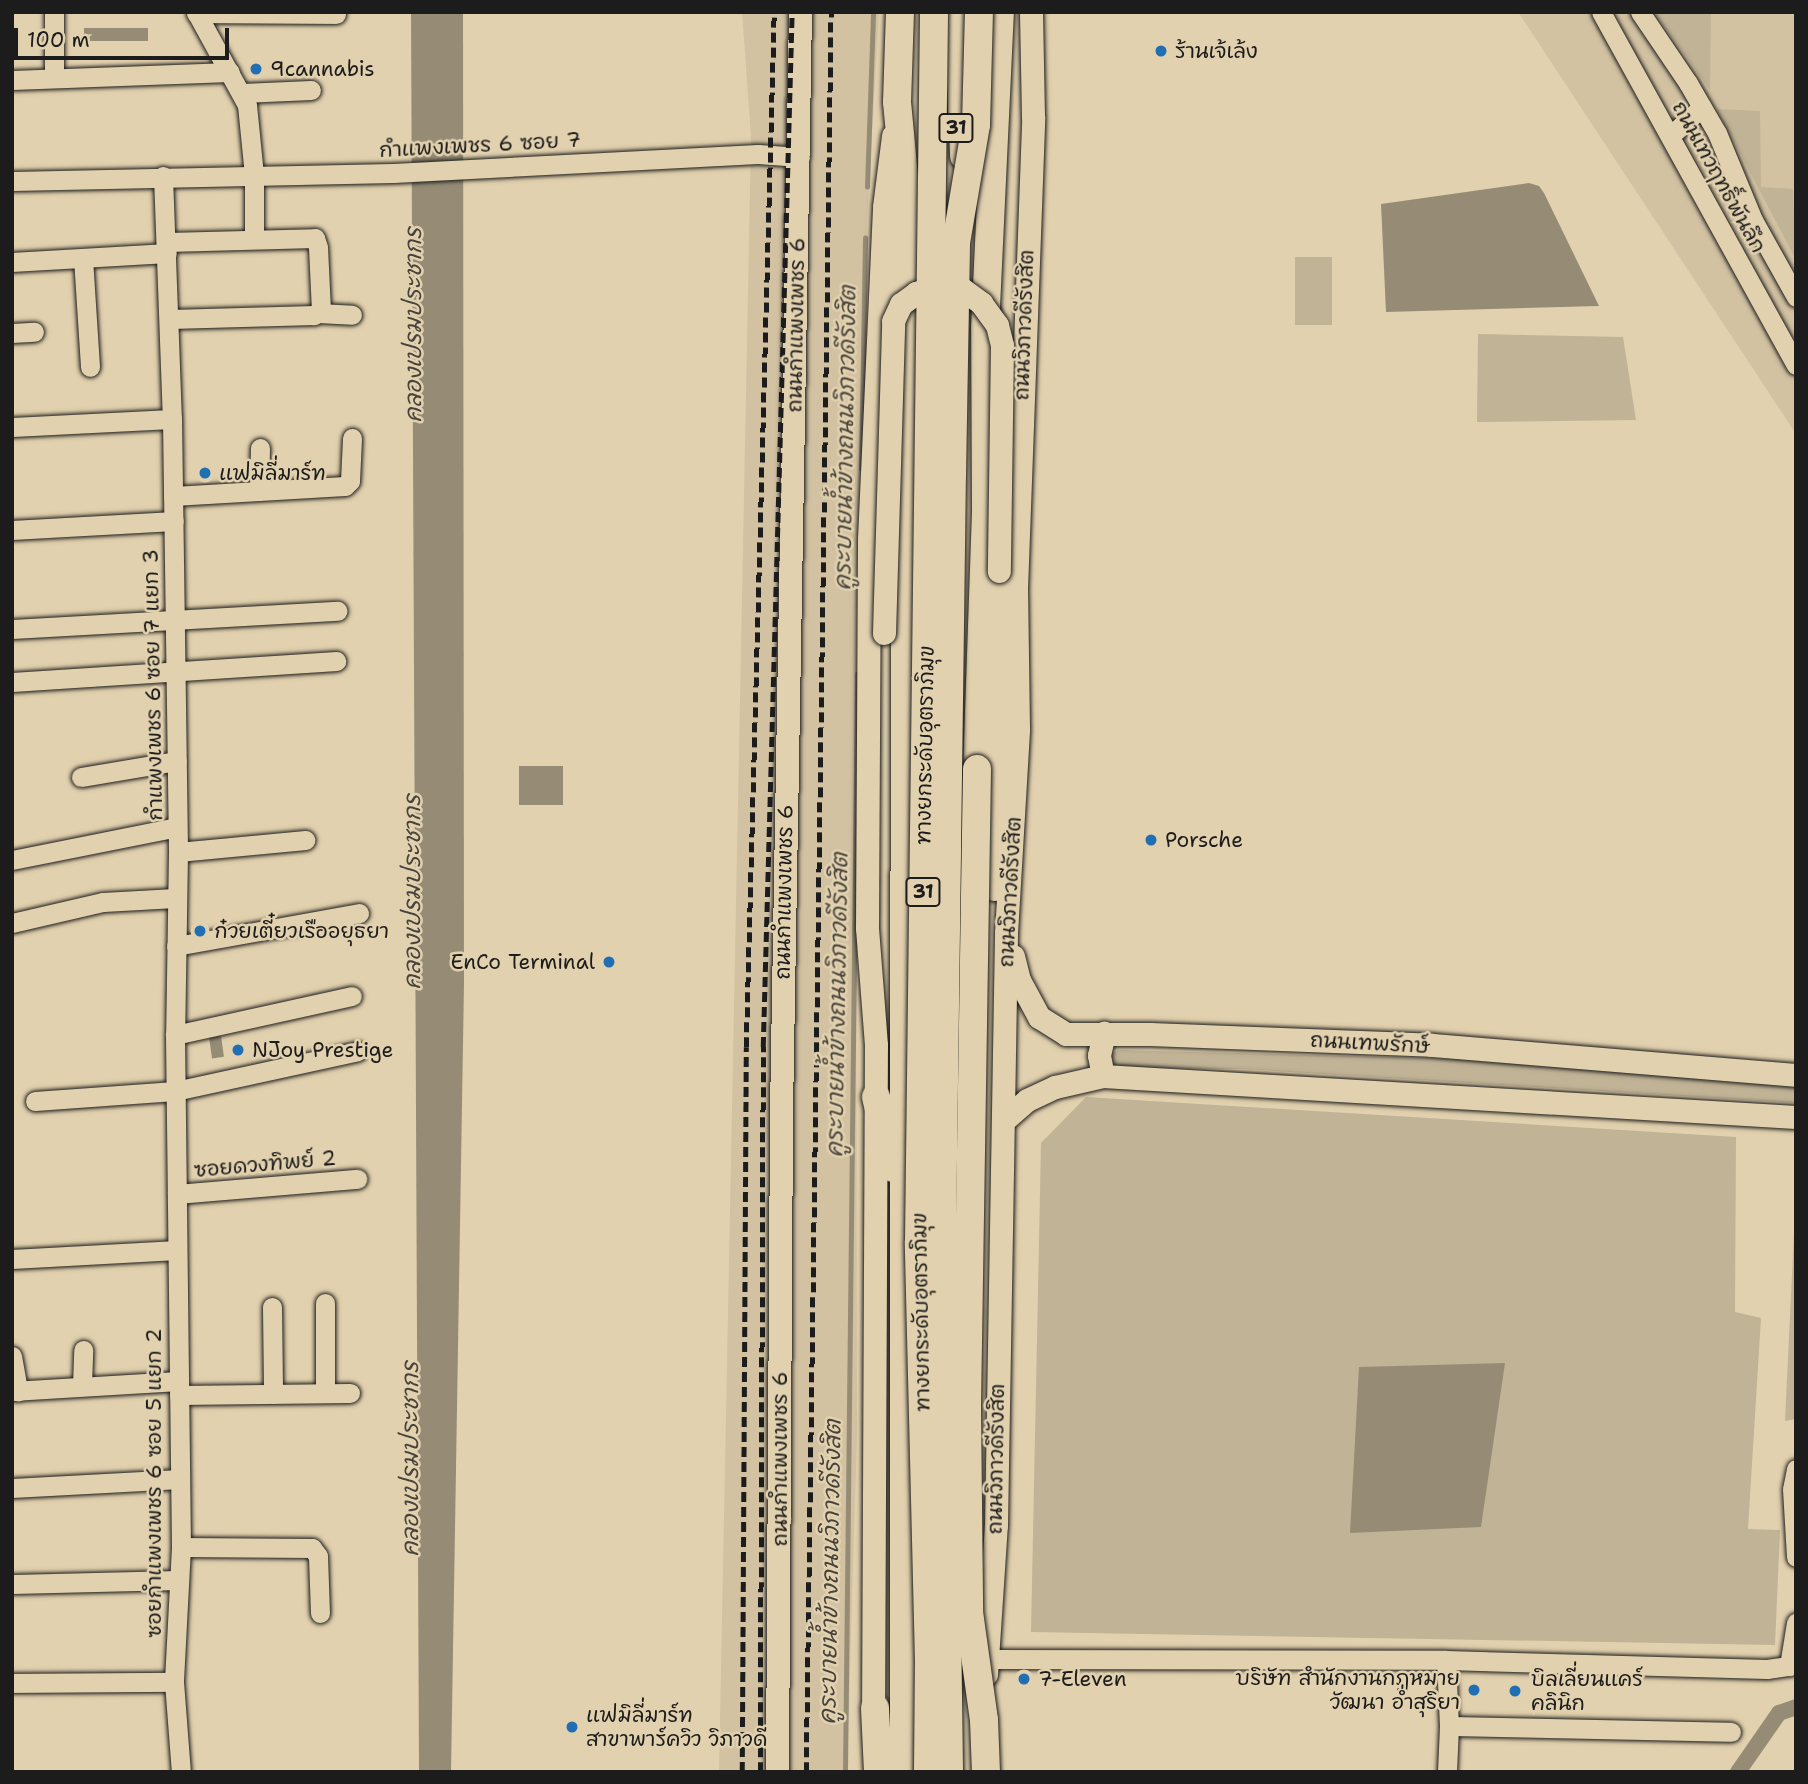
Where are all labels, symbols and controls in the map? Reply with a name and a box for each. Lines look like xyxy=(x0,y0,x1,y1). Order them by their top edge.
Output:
scale bar xyxy=(18,14,233,58)
text: 100 m xyxy=(27,26,90,54)
place label: ร้านเจ้เล้ง xyxy=(1175,38,1258,64)
marker: ร้านเจ้เล้ง xyxy=(1153,43,1169,59)
place label: 9cannabis xyxy=(270,56,375,82)
marker: 9cannabis xyxy=(248,61,264,77)
street label: ถนนเทวฤทธิ์พันลึก xyxy=(1667,97,1771,257)
road number: 31 xyxy=(937,112,975,144)
street label: กำแพงเพชร 6 ซอย 7 xyxy=(378,127,582,163)
water label: คลองเปรมประชากร xyxy=(399,228,427,422)
street label: ถนนกำแพงเพชร 6 xyxy=(782,237,810,413)
street label: ถนนวิภาวดีรังสิต xyxy=(1009,249,1039,401)
water label: คูระบายน้ำข้างถนนวิภาวดีรังสิต xyxy=(829,285,861,591)
place label: แฟมิลี่มาร์ท xyxy=(219,460,326,486)
marker: แฟมิลี่มาร์ท xyxy=(197,465,213,481)
street label: กำแพงเพชร 6 ซอย 7 แยก 3 xyxy=(138,549,168,821)
street label: ทางยกระดับอุตราภิมุข xyxy=(911,645,939,845)
water label: คลองเปรมประชากร xyxy=(398,795,426,989)
street label: ถนนกำแพงเพชร 6 xyxy=(770,804,798,980)
street label: ถนนวิภาวดีรังสิต xyxy=(993,816,1027,968)
place label: Porsche xyxy=(1165,827,1243,853)
marker: Porsche xyxy=(1143,832,1159,848)
water label: คูระบายน้ำข้างถนนวิภาวดีรังสิต xyxy=(821,852,853,1158)
road number: 31 xyxy=(904,876,942,908)
place label: ก๋วยเตี๋ยวเรืออยุธยา xyxy=(214,918,389,944)
marker: ก๋วยเตี๋ยวเรืออยุธยา xyxy=(192,923,208,939)
place label: EnCo Terminal xyxy=(451,949,595,975)
marker: EnCo Terminal xyxy=(601,954,617,970)
street label: ถนนเทพรักษ์ xyxy=(1309,1027,1431,1059)
place label: NJoy Prestige xyxy=(252,1037,393,1063)
marker: NJoy Prestige xyxy=(230,1042,246,1058)
street label: ซอยดวงทิพย์ 2 xyxy=(193,1145,337,1183)
street label: ทางยกระดับอุตราภิมุข xyxy=(907,1212,935,1412)
street label: ซอยกำแพงเพชร 6 ซอย 5 แยก 2 xyxy=(141,1328,167,1638)
water label: คลองเปรมประชากร xyxy=(396,1362,424,1556)
street label: ถนนกำแพงเพชร 6 xyxy=(767,1371,793,1547)
street label: ถนนวิภาวดีรังสิต xyxy=(982,1383,1010,1535)
water label: คูระบายน้ำข้างถนนวิภาวดีรังสิต xyxy=(814,1419,846,1725)
place label: บริษัท สำนักงานกฎหมาย วัฒนา อ่ำสุริยา xyxy=(1236,1665,1460,1715)
place label: 7-Eleven xyxy=(1038,1666,1127,1692)
place label: บิลเลี่ยนแคร์ คลินิก xyxy=(1531,1666,1643,1716)
marker: 7-Eleven xyxy=(1016,1671,1032,1687)
marker: บิลเลี่ยนแคร์ คลินิก xyxy=(1505,1681,1525,1701)
marker: บริษัท สำนักงานกฎหมาย วัฒนา อ่ำสุริยา xyxy=(1466,1682,1482,1698)
place label: แฟมิลี่มาร์ท สาขาพาร์ควิว วิภาวดี xyxy=(586,1702,767,1752)
marker: แฟมิลี่มาร์ท สาขาพาร์ควิว วิภาวดี xyxy=(564,1719,580,1735)

